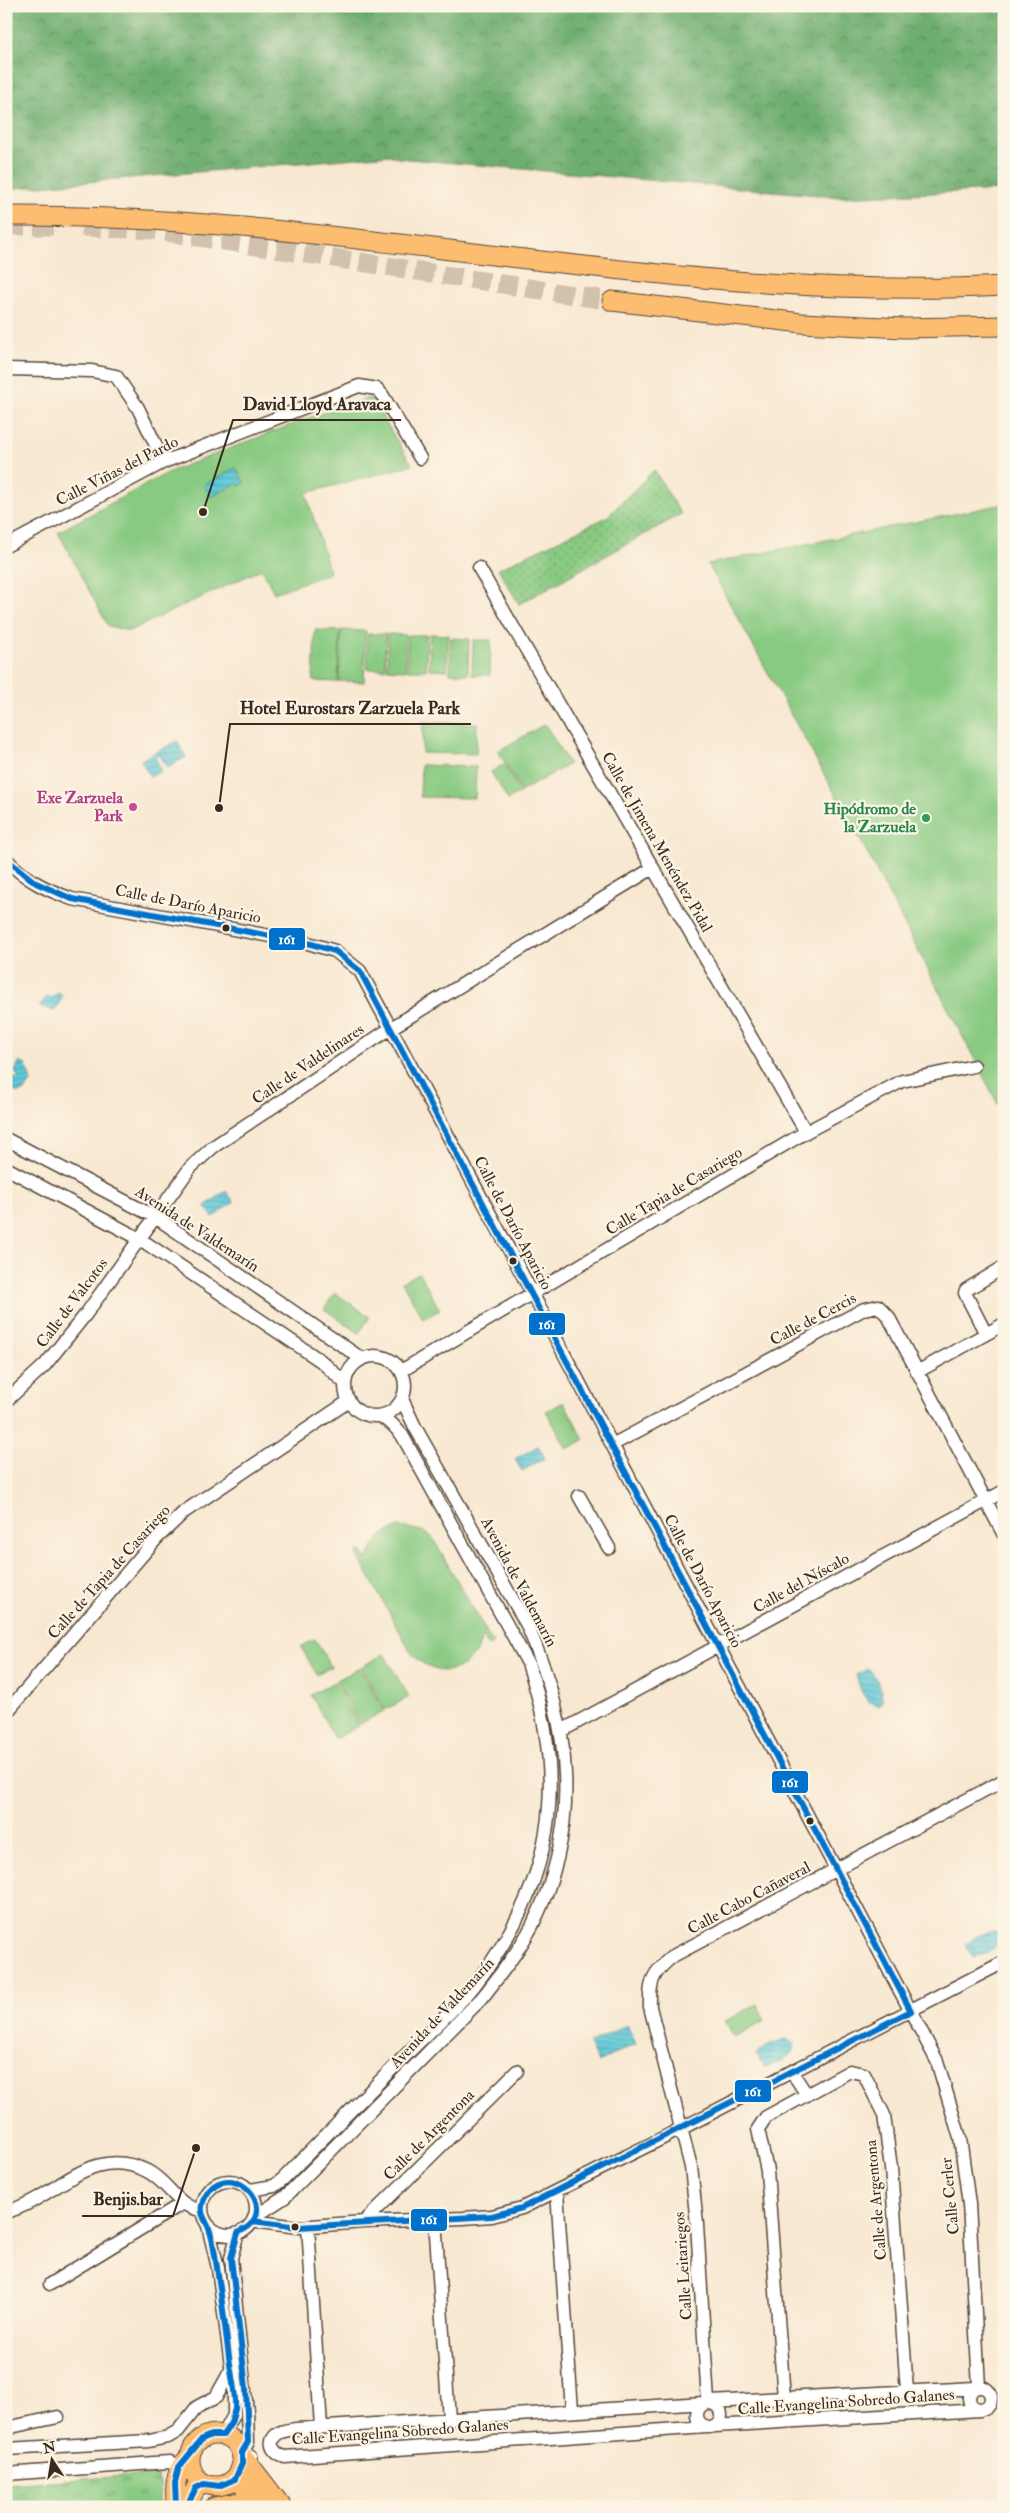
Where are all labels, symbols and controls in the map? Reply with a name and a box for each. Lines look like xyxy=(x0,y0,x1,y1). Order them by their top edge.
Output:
callout: David Lloyd Aravaca xyxy=(233,387,401,420)
text: David Lloyd Aravaca xyxy=(243,393,392,416)
street label: Calle Viñas del Pardo xyxy=(52,431,182,510)
callout: Hotel Eurostars Zarzuela Park xyxy=(230,691,471,724)
text: Hotel Eurostars Zarzuela Park xyxy=(240,697,461,720)
street label: Calle de Jimena Menéndez Pidal xyxy=(596,748,717,936)
place label: Exe Zarzuela Park xyxy=(37,788,123,826)
place label: Hipódromo de la Zarzuela xyxy=(823,799,916,837)
marker: Exe Zarzuela Park xyxy=(127,801,139,813)
marker: Hipódromo de la Zarzuela xyxy=(920,812,932,824)
street label: Calle de Darío Aparicio xyxy=(113,880,263,929)
unlabelled marker xyxy=(221,923,231,933)
line badge: 161 xyxy=(268,927,306,951)
text: 161 xyxy=(279,931,295,948)
street label: Calle de Valdelinares xyxy=(248,1019,368,1109)
street label: Calle Tapia de Casariego xyxy=(602,1142,747,1241)
street label: Calle de Darío Aparicio xyxy=(468,1153,557,1294)
street label: Avenida de Valdemarín xyxy=(130,1181,263,1277)
street label: Calle de Valcotos xyxy=(32,1254,112,1352)
unlabelled marker xyxy=(508,1256,518,1266)
street label: Calle de Cercis xyxy=(766,1288,860,1350)
line badge: 161 xyxy=(528,1312,566,1336)
text: 161 xyxy=(539,1316,555,1333)
street label: Calle de Tapia de Casariego xyxy=(43,1500,176,1644)
street label: Calle de Darío Aparicio xyxy=(658,1511,747,1652)
street label: Avenida de Valdemarín xyxy=(476,1513,562,1650)
street label: Calle del Níscalo xyxy=(749,1548,853,1618)
line badge: 161 xyxy=(771,1770,809,1794)
text: 161 xyxy=(782,1774,798,1791)
unlabelled marker xyxy=(805,1816,815,1826)
street label: Calle Cabo Cañaveral xyxy=(684,1857,814,1939)
street label: Avenida de Valdemarín xyxy=(385,1954,498,2073)
line badge: 161 xyxy=(734,2079,772,2103)
text: 161 xyxy=(745,2083,761,2100)
street label: Calle de Argentona xyxy=(379,2085,479,2185)
street label: Calle de Argentona xyxy=(861,2139,891,2261)
street label: Calle Cerler xyxy=(936,2156,964,2236)
callout: Benjis.bar xyxy=(82,2183,173,2216)
text: Benjis.bar xyxy=(93,2188,163,2211)
line badge: 161 xyxy=(410,2208,448,2232)
text: 161 xyxy=(421,2211,437,2228)
street label: Calle Leitariegos xyxy=(669,2211,697,2321)
unlabelled marker xyxy=(290,2222,300,2232)
street label: Calle Evangelina Sobredo Galanes xyxy=(737,2384,955,2420)
street label: Calle Evangelina Sobredo Galanes xyxy=(291,2414,509,2450)
north arrow xyxy=(28,2436,78,2486)
text: N xyxy=(41,2438,58,2458)

